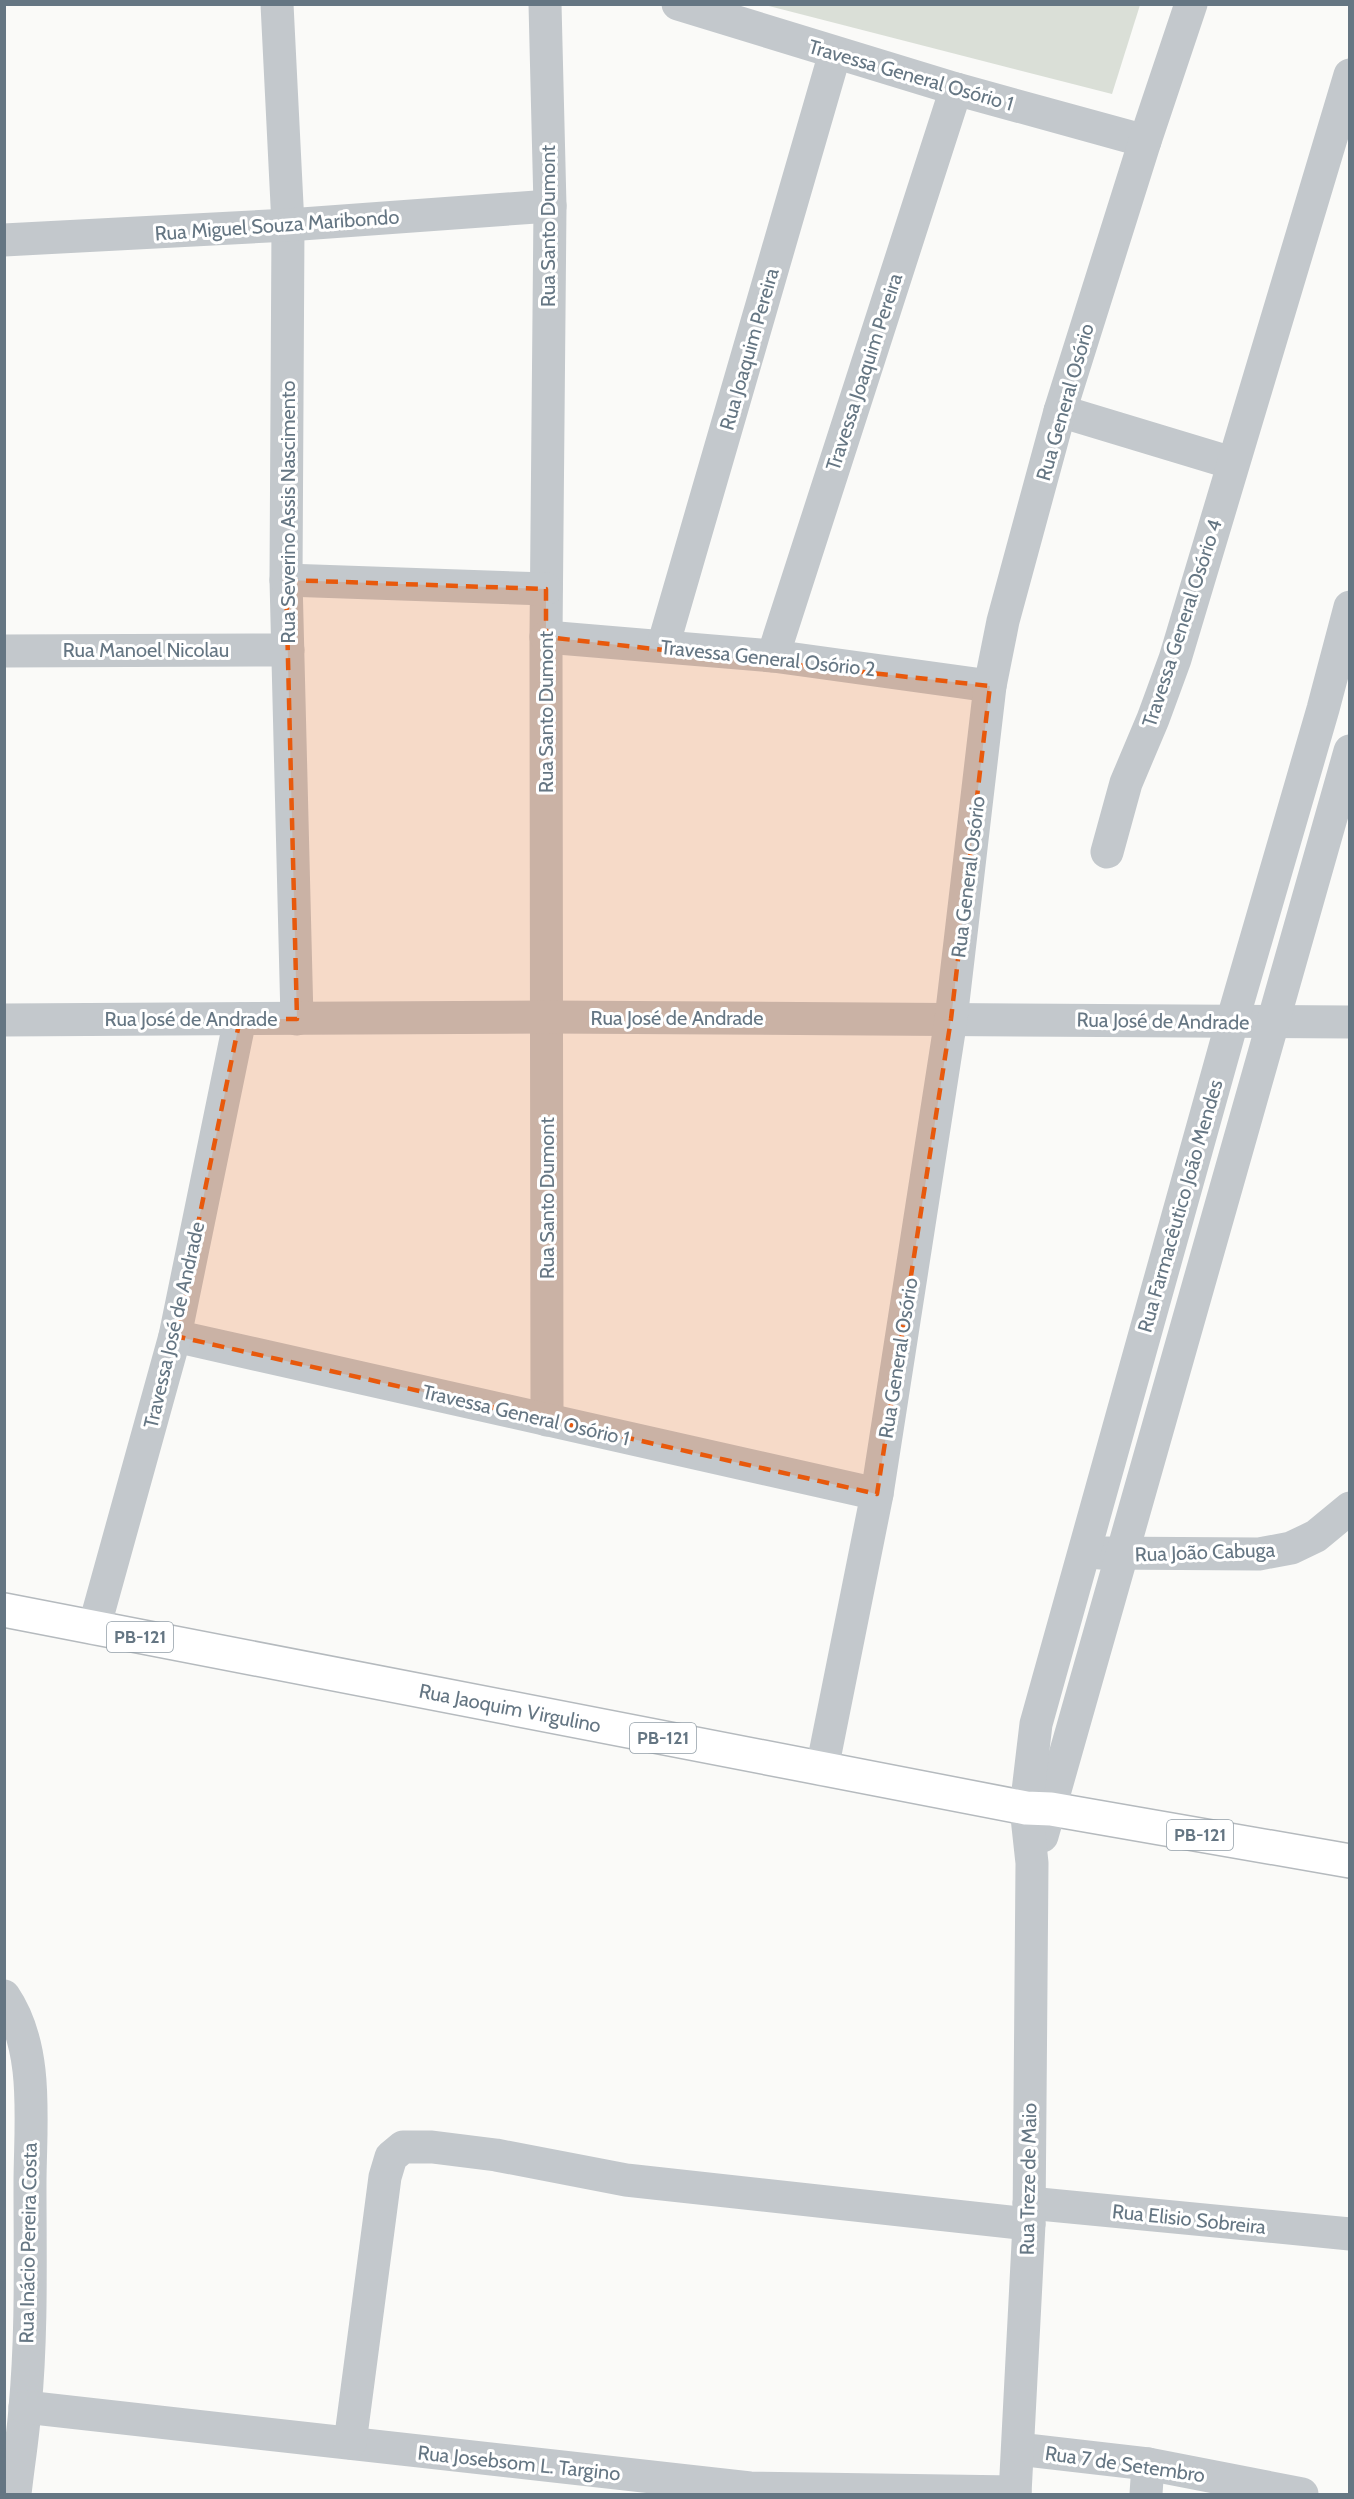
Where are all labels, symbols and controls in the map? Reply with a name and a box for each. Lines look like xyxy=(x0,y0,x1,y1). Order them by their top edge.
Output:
street label: Travessa General Osório 1 xyxy=(806,34,1016,116)
street label: Rua Santo Dumont xyxy=(536,145,560,307)
street label: Rua Miguel Souza Maribondo xyxy=(154,204,400,246)
street label: Rua Joaquim Pereira xyxy=(714,265,784,433)
street label: Travessa Joaquim Pereira xyxy=(821,270,907,474)
street label: Rua General Osório xyxy=(1031,321,1099,483)
street label: Rua Severino Assis Nascimento xyxy=(276,381,300,643)
street label: Travessa General Osório 4 xyxy=(1137,516,1227,730)
street label: Rua Santo Dumont xyxy=(534,631,558,793)
street label: Travessa General Osório 2 xyxy=(659,635,877,681)
street label: Rua Manoel Nicolau xyxy=(63,638,229,662)
street label: Rua General Osório xyxy=(946,795,990,959)
street label: Rua José de Andrade xyxy=(591,1006,763,1030)
street label: Rua José de Andrade xyxy=(105,1007,277,1031)
street label: Rua José de Andrade xyxy=(1076,1007,1250,1035)
street label: Rua Farmacêutico João Mendes xyxy=(1132,1077,1228,1335)
street label: Rua Santo Dumont xyxy=(535,1117,559,1279)
street label: Travessa José de Andrade xyxy=(139,1219,209,1431)
street label: Rua General Osório xyxy=(873,1276,923,1440)
street label: Travessa General Osório 1 xyxy=(420,1379,632,1451)
street label: Rua João Cabuga xyxy=(1134,1538,1276,1566)
road number: PB-121 xyxy=(107,1622,173,1652)
street label: Rua Jaoquim Virgulino xyxy=(417,1679,603,1737)
road number: PB-121 xyxy=(630,1723,696,1753)
road number: PB-121 xyxy=(1167,1820,1233,1850)
street label: Rua Treze de Maio xyxy=(1015,2103,1041,2255)
street label: Rua Inácio Pereira Costa xyxy=(14,2142,42,2344)
street label: Rua Elisio Sobreira xyxy=(1111,2199,1268,2239)
street label: Rua Josebsom L. Targino xyxy=(416,2440,622,2486)
street label: Rua 7 de Setembro xyxy=(1043,2441,1207,2487)

